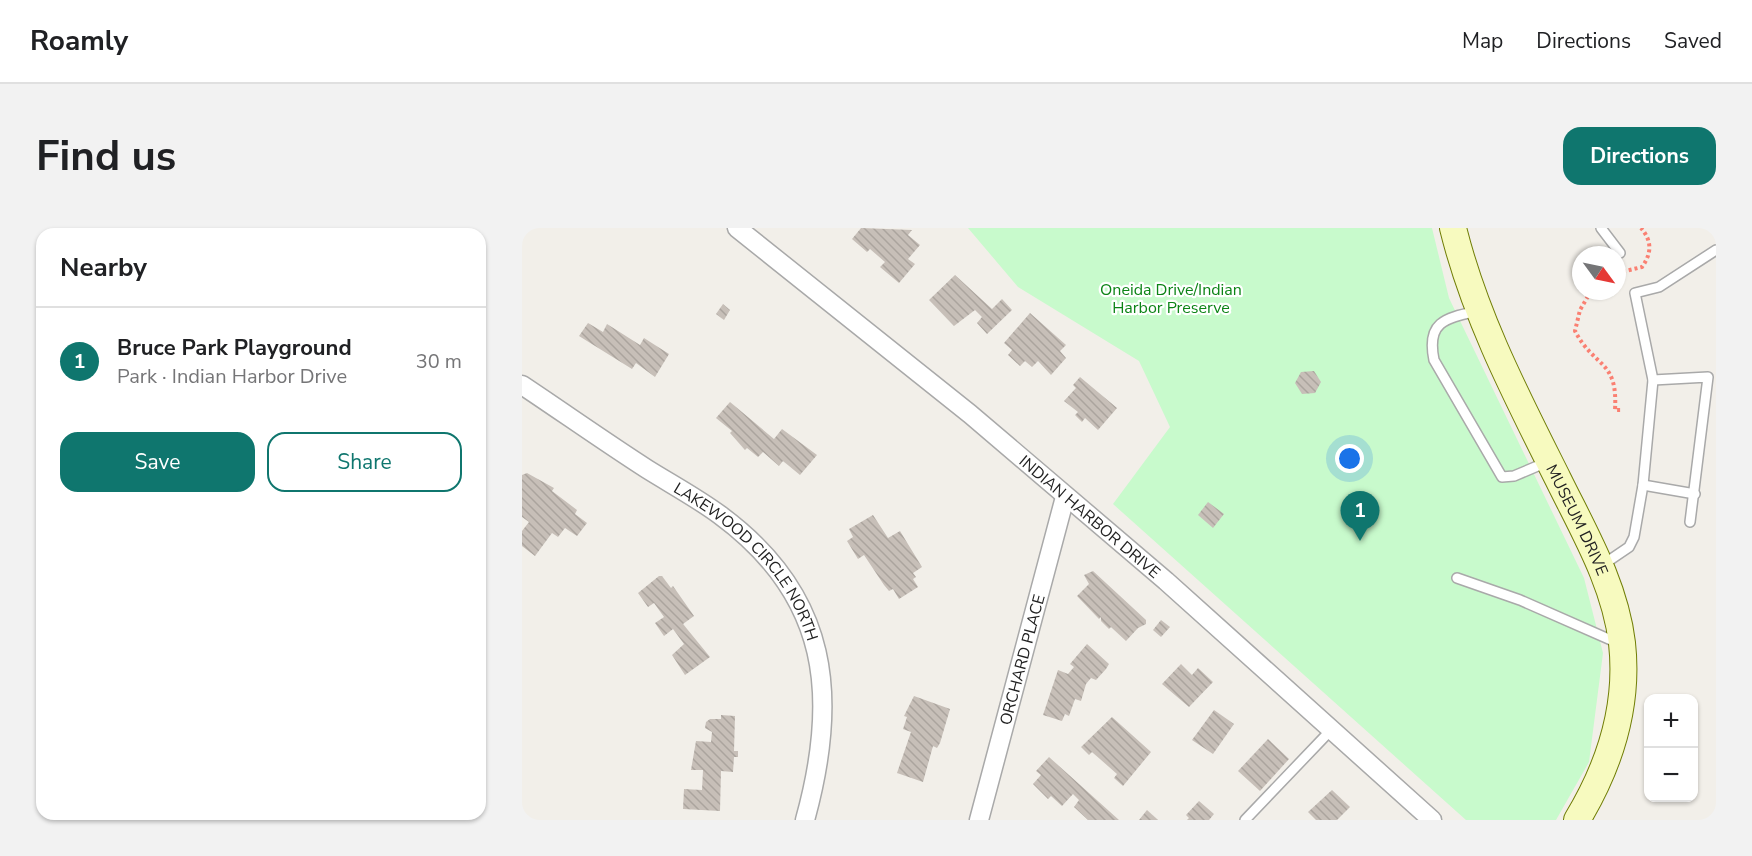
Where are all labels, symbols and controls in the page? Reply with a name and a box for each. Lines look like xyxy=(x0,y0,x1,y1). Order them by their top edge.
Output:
text: Roamly xyxy=(30,22,128,60)
text: Map xyxy=(1462,27,1503,55)
text: Directions xyxy=(1536,27,1631,55)
text: Saved xyxy=(1664,27,1722,55)
button: Directions xyxy=(1563,127,1716,185)
text: Find us xyxy=(36,128,176,185)
north arrow xyxy=(1572,246,1626,300)
text: Nearby xyxy=(60,250,147,285)
park label: Oneida Drive/Indian Harbor Preserve xyxy=(1100,279,1242,319)
text: Bruce Park Playground xyxy=(117,333,352,363)
text: 1 xyxy=(74,348,86,375)
text: 30 m xyxy=(416,348,462,375)
text: Park · Indian Harbor Drive xyxy=(117,363,347,390)
button: Save xyxy=(60,432,255,492)
button: Share xyxy=(267,432,462,492)
your location xyxy=(1335,444,1364,473)
street label: INDIAN HARBOR DRIVE xyxy=(1014,451,1165,584)
street label: MUSEUM DRIVE xyxy=(1540,461,1613,579)
street label: LAKEWOOD CIRCLE NORTH xyxy=(669,478,823,644)
pin: 1 xyxy=(1340,492,1380,541)
street label: ORCHARD PLACE xyxy=(995,592,1051,728)
map controls xyxy=(1644,694,1698,802)
button: + xyxy=(1644,694,1698,748)
button: − xyxy=(1644,748,1698,802)

